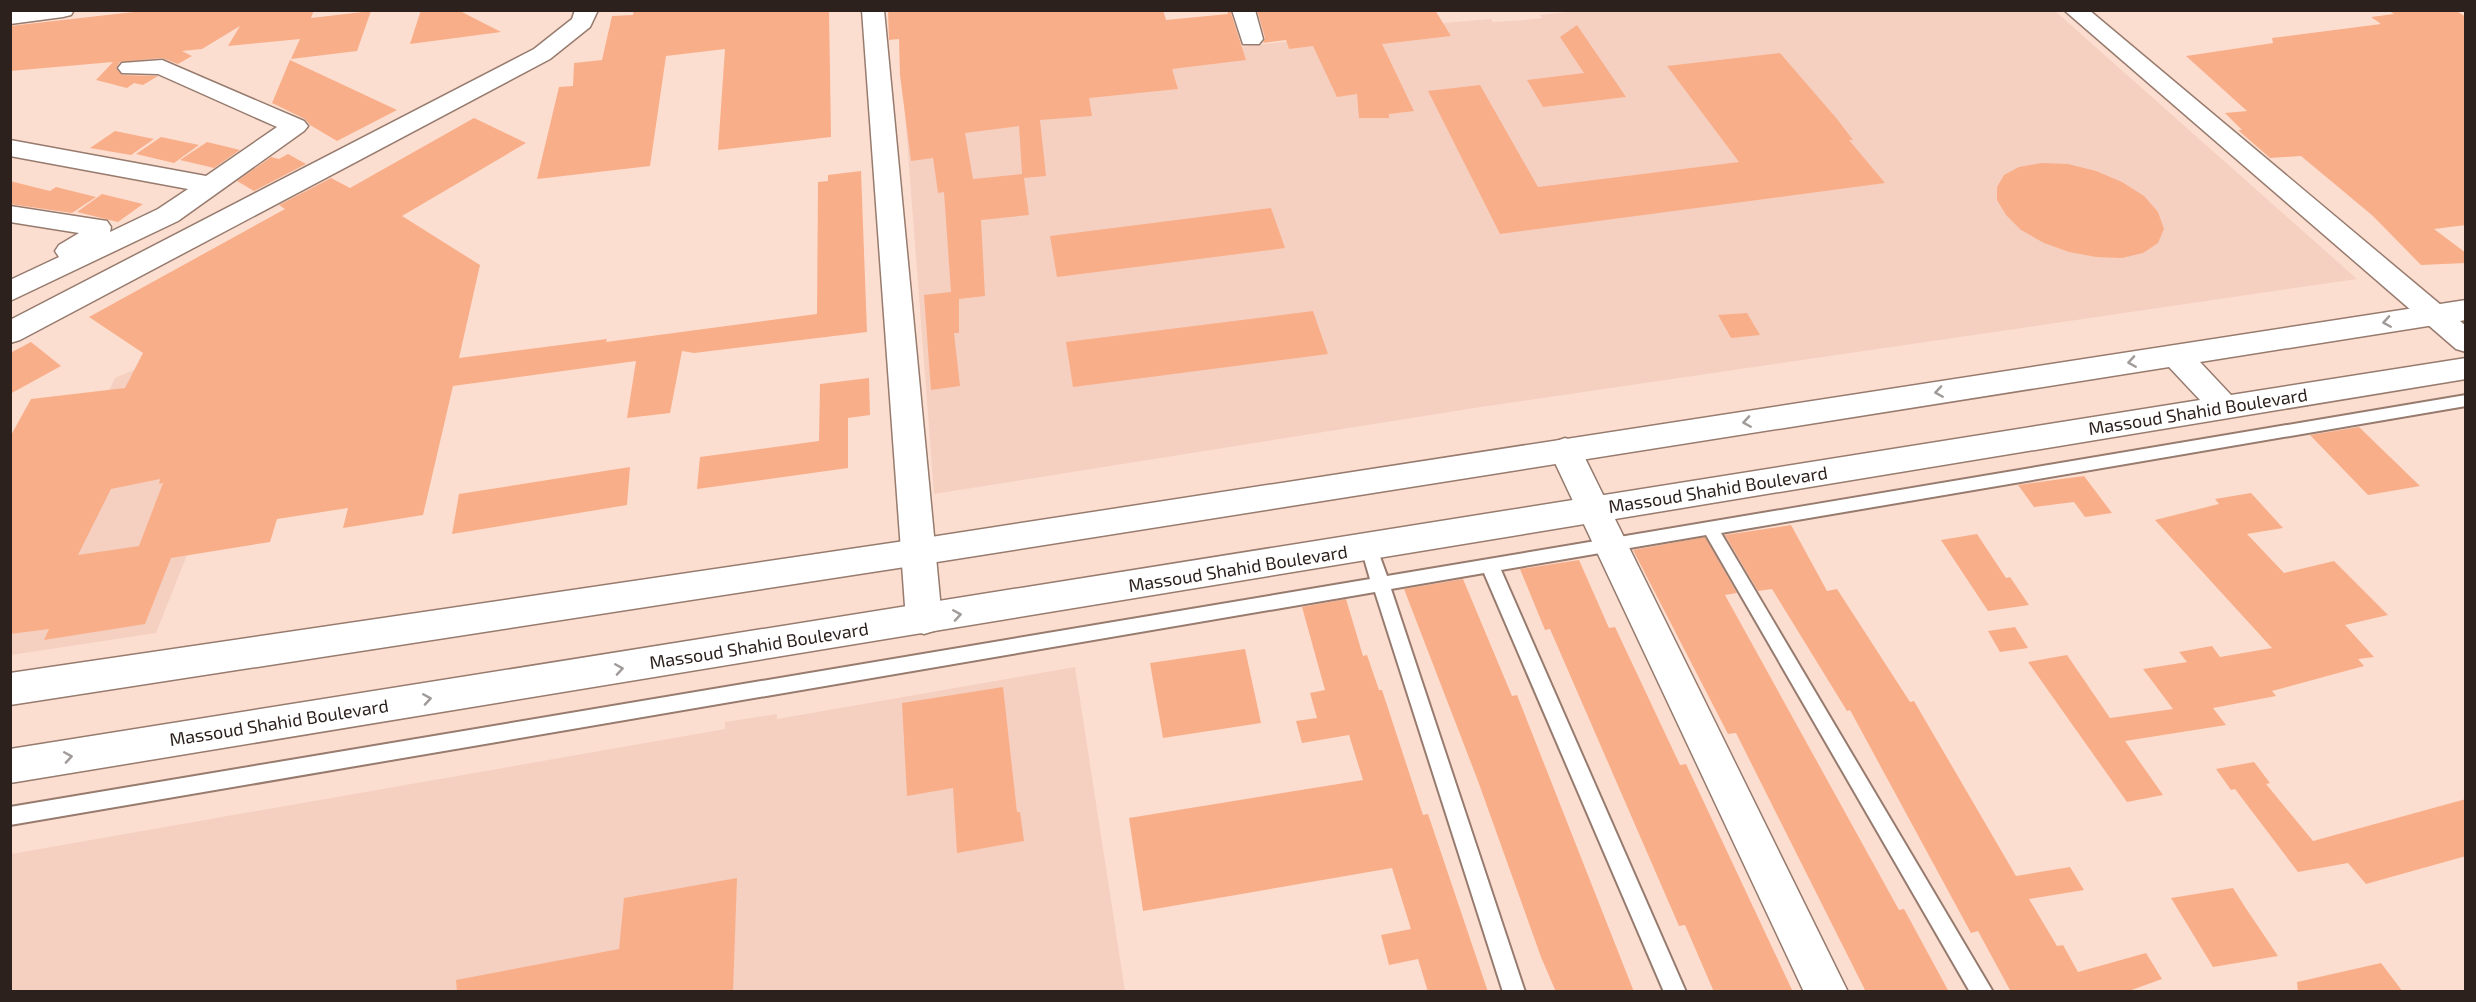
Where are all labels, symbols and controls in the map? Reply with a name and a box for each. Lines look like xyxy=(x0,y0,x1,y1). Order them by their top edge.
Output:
one-way arrow xyxy=(2382,316,2392,328)
one-way arrow xyxy=(2127,356,2137,368)
street label: Massoud Shahid Boulevard xyxy=(2087,383,2309,439)
one-way arrow xyxy=(1935,386,1944,398)
one-way arrow xyxy=(1742,416,1751,428)
street label: Massoud Shahid Boulevard xyxy=(1607,461,1829,517)
street label: Massoud Shahid Boulevard xyxy=(1127,540,1349,596)
one-way arrow xyxy=(952,609,962,621)
street label: Massoud Shahid Boulevard xyxy=(648,617,870,673)
one-way arrow xyxy=(615,663,624,675)
street label: Massoud Shahid Boulevard xyxy=(168,694,390,750)
one-way arrow xyxy=(422,694,431,706)
one-way arrow xyxy=(64,751,73,763)

